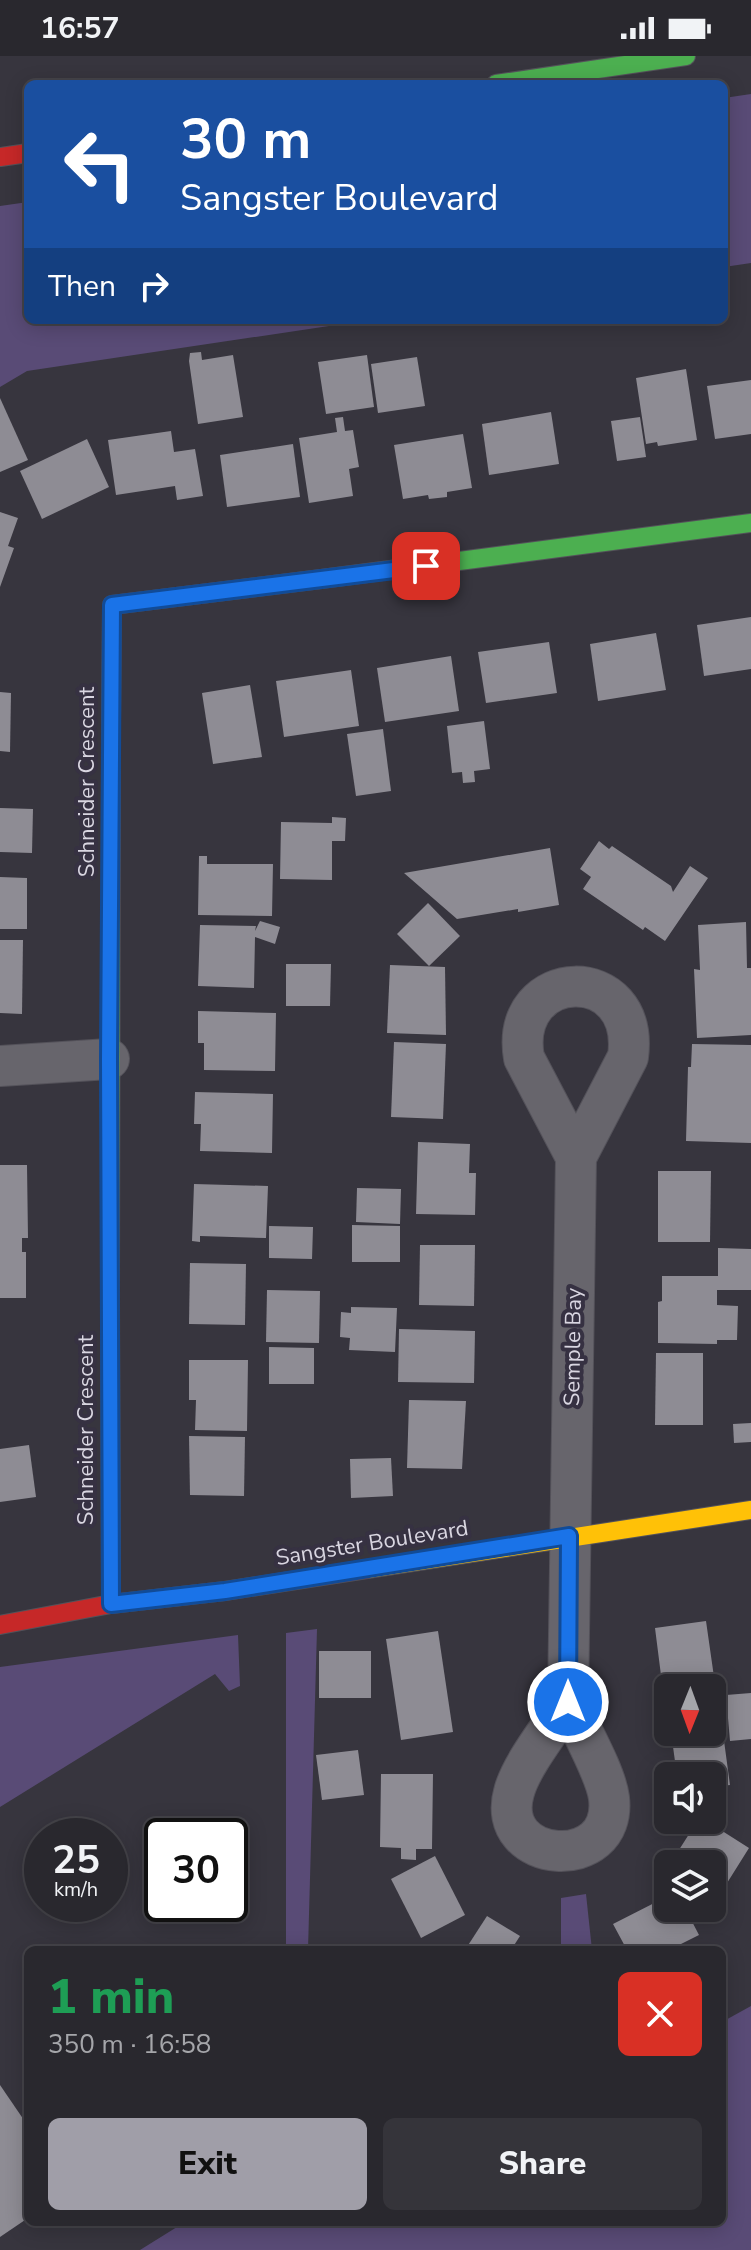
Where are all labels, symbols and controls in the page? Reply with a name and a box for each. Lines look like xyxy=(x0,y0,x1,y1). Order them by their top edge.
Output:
text: 16:57 xyxy=(40,8,119,49)
text: 30 m xyxy=(180,101,311,178)
icon: left xyxy=(48,112,152,216)
text: Sangster Boulevard xyxy=(180,174,498,223)
icon: right xyxy=(132,264,176,308)
text: Then xyxy=(48,266,116,307)
pin xyxy=(392,532,460,600)
icon: arrive xyxy=(404,544,448,588)
street label: Schneider Crescent xyxy=(72,687,102,877)
street label: Semple Bay xyxy=(557,1287,589,1406)
street label: Schneider Crescent xyxy=(71,1335,101,1525)
street label: Sangster Boulevard xyxy=(274,1513,470,1573)
position arrow xyxy=(526,1660,610,1744)
north arrow xyxy=(654,1674,726,1746)
map controls xyxy=(654,1674,726,1922)
button: sound xyxy=(654,1762,726,1834)
speed limit sign: 30 xyxy=(144,1818,248,1922)
text: 25 xyxy=(52,1833,100,1887)
button: layers xyxy=(654,1850,726,1922)
text: km/h xyxy=(54,1876,98,1903)
text: 1 min xyxy=(48,1964,174,2030)
button: close xyxy=(618,1972,702,2056)
text: 350 m · 16:58 xyxy=(48,2027,211,2062)
button: Exit xyxy=(48,2118,367,2210)
button: Share xyxy=(383,2118,702,2210)

